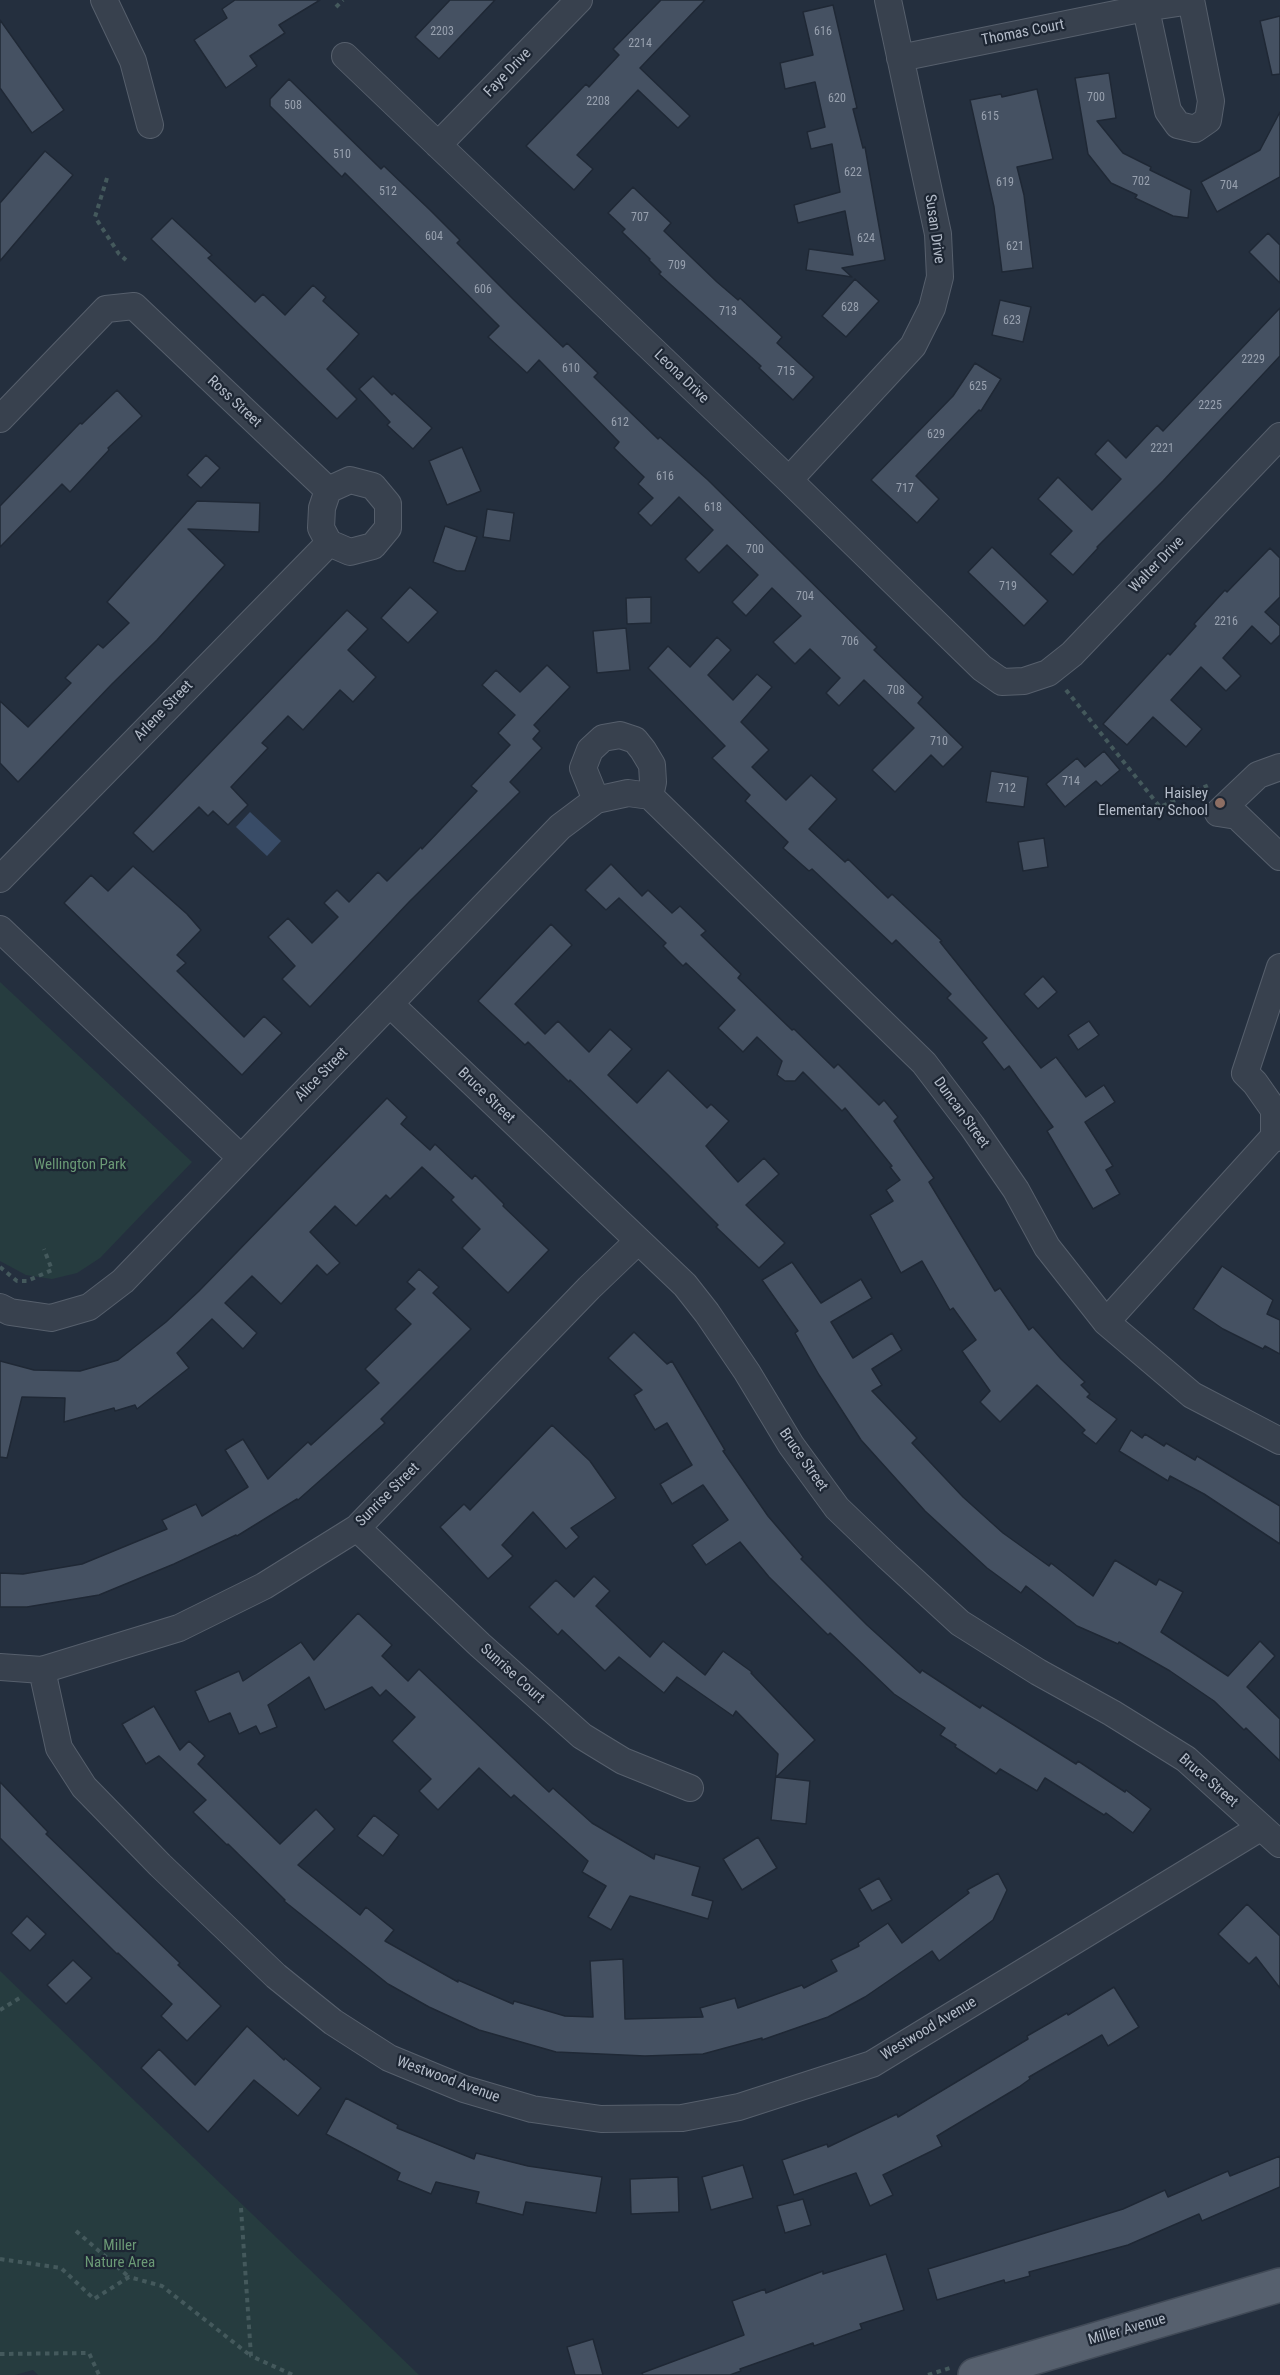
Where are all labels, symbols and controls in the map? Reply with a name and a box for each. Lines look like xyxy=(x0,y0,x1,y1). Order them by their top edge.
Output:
street label: Thomas Court xyxy=(980,16,1066,50)
house number: 2203 xyxy=(430,25,454,39)
house number: 616 xyxy=(814,25,832,39)
house number: 2214 xyxy=(628,37,652,51)
street label: Faye Drive xyxy=(480,45,536,101)
house number: 700 xyxy=(1087,91,1105,105)
house number: 620 xyxy=(828,92,846,106)
house number: 2208 xyxy=(586,95,610,109)
house number: 508 xyxy=(284,99,302,113)
house number: 615 xyxy=(981,110,999,124)
house number: 510 xyxy=(333,148,351,162)
house number: 622 xyxy=(844,166,862,180)
house number: 702 xyxy=(1132,175,1150,189)
house number: 619 xyxy=(996,176,1014,190)
house number: 704 xyxy=(1220,179,1238,193)
house number: 512 xyxy=(379,185,397,199)
street label: Susan Drive xyxy=(920,193,948,265)
house number: 707 xyxy=(631,211,649,225)
house number: 604 xyxy=(425,230,443,244)
house number: 624 xyxy=(857,232,875,246)
house number: 621 xyxy=(1006,240,1024,254)
house number: 709 xyxy=(668,259,686,273)
house number: 606 xyxy=(474,283,492,297)
house number: 628 xyxy=(841,301,859,315)
house number: 713 xyxy=(719,305,737,319)
house number: 623 xyxy=(1003,314,1021,328)
street label: Leona Drive xyxy=(650,346,712,408)
house number: 2229 xyxy=(1241,353,1265,367)
house number: 610 xyxy=(562,362,580,376)
house number: 715 xyxy=(777,365,795,379)
street label: Ross Street xyxy=(203,372,265,432)
house number: 625 xyxy=(969,380,987,394)
house number: 2225 xyxy=(1198,399,1222,413)
house number: 612 xyxy=(611,416,629,430)
house number: 629 xyxy=(927,428,945,442)
house number: 2221 xyxy=(1150,442,1174,456)
house number: 616 xyxy=(656,470,674,484)
house number: 717 xyxy=(896,482,914,496)
house number: 618 xyxy=(704,501,722,515)
street label: Walter Drive xyxy=(1126,533,1188,597)
house number: 700 xyxy=(746,543,764,557)
house number: 719 xyxy=(999,580,1017,594)
house number: 704 xyxy=(796,590,814,604)
house number: 2216 xyxy=(1214,615,1238,629)
house number: 706 xyxy=(841,635,859,649)
street label: Arlene Street xyxy=(131,677,197,745)
house number: 708 xyxy=(887,684,905,698)
house number: 710 xyxy=(930,735,948,749)
house number: 714 xyxy=(1062,775,1080,789)
house number: 712 xyxy=(998,782,1016,796)
place label: Haisley Elementary School xyxy=(1098,785,1208,820)
marker: Haisley Elementary School xyxy=(1213,796,1227,810)
street label: Alice Street xyxy=(292,1044,352,1106)
street label: Bruce Street xyxy=(454,1064,518,1128)
street label: Duncan Street xyxy=(929,1074,993,1152)
park label: Wellington Park xyxy=(34,1156,126,1174)
street label: Bruce Street xyxy=(775,1425,831,1495)
street label: Sunrise Street xyxy=(352,1459,424,1531)
street label: Sunrise Court xyxy=(476,1640,548,1708)
street label: Bruce Street xyxy=(1175,1750,1241,1812)
street label: Westwood Avenue xyxy=(878,1993,980,2065)
street label: Westwood Avenue xyxy=(394,2053,502,2107)
park label: Miller Nature Area xyxy=(85,2237,155,2272)
street label: Miller Avenue xyxy=(1086,2310,1168,2350)

